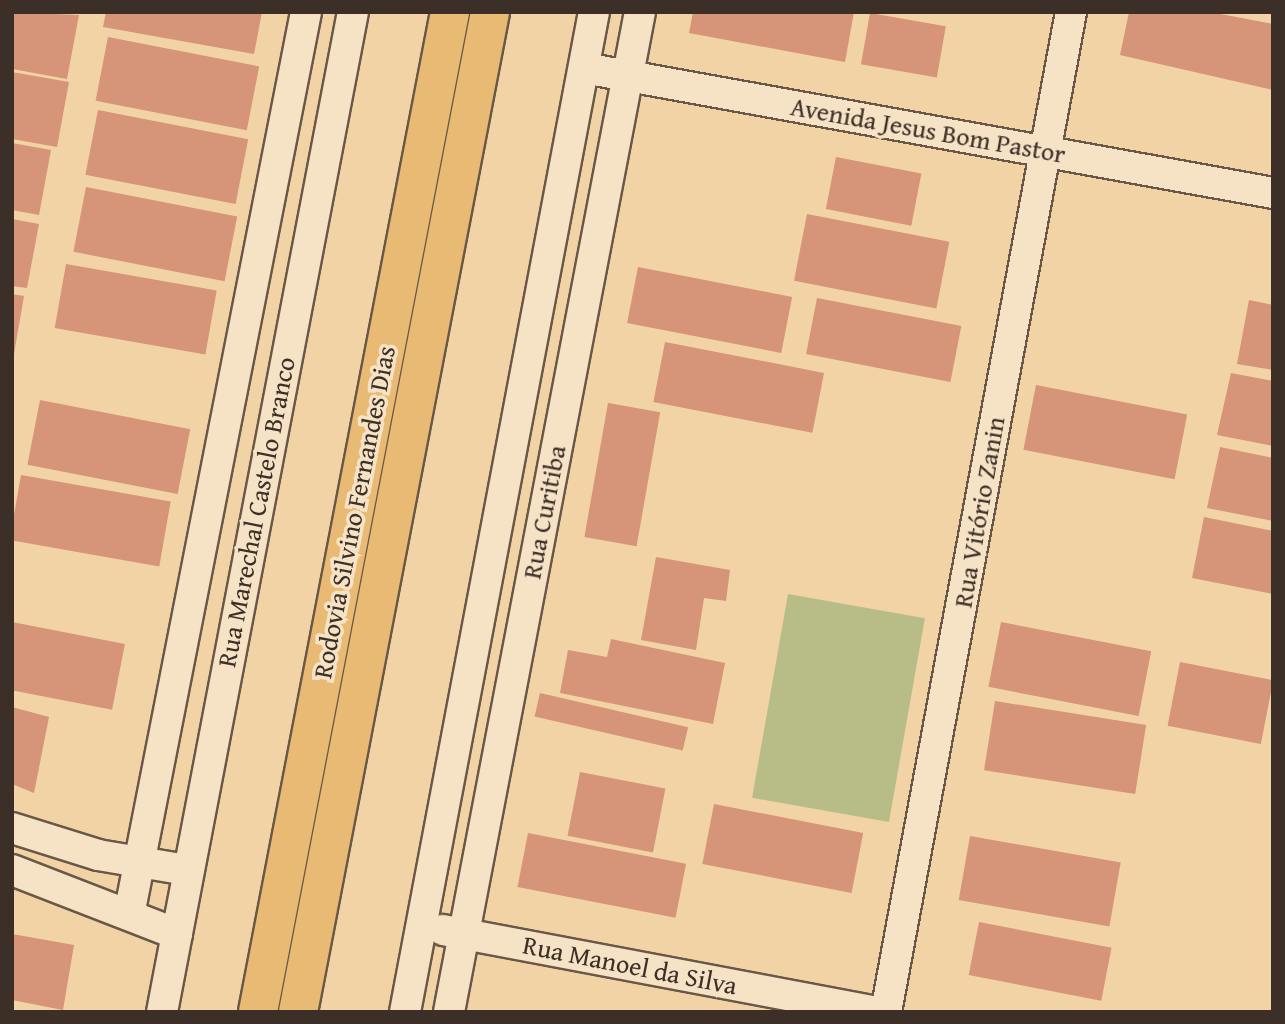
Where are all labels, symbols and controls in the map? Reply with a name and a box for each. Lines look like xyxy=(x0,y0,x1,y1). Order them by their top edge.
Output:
street label: Avenida Jesus Bom Pastor xyxy=(788,90,1068,170)
street label: Rodovia Silvino Fernandes Dias xyxy=(306,343,402,681)
street label: Rua Marechal Castelo Branco xyxy=(211,354,301,670)
street label: Rua Vitório Zanin xyxy=(947,414,1011,610)
street label: Rua Curitiba xyxy=(516,443,572,581)
street label: Rua Manoel da Silva xyxy=(520,929,740,1001)

